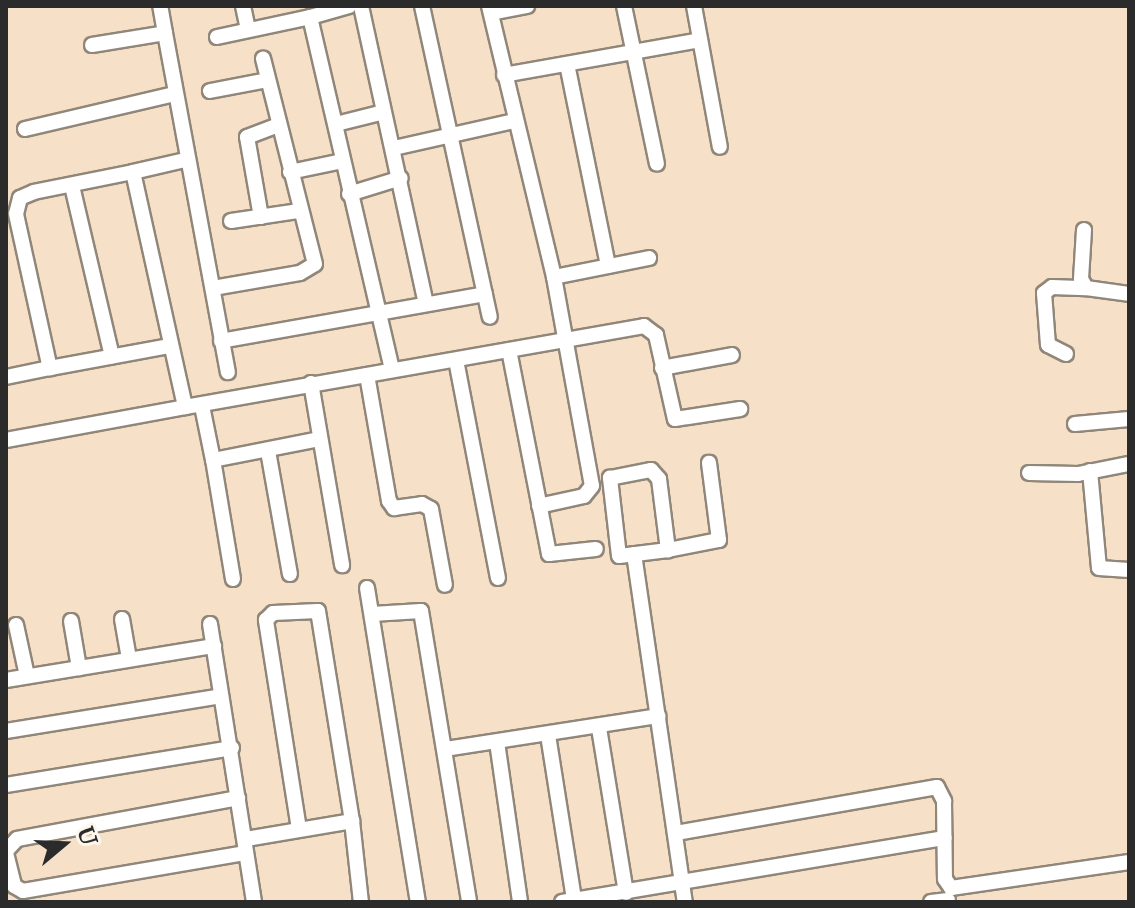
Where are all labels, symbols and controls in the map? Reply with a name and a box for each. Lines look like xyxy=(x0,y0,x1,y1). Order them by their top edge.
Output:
north arrow xyxy=(24,804,104,884)
text: U xyxy=(70,823,103,849)

